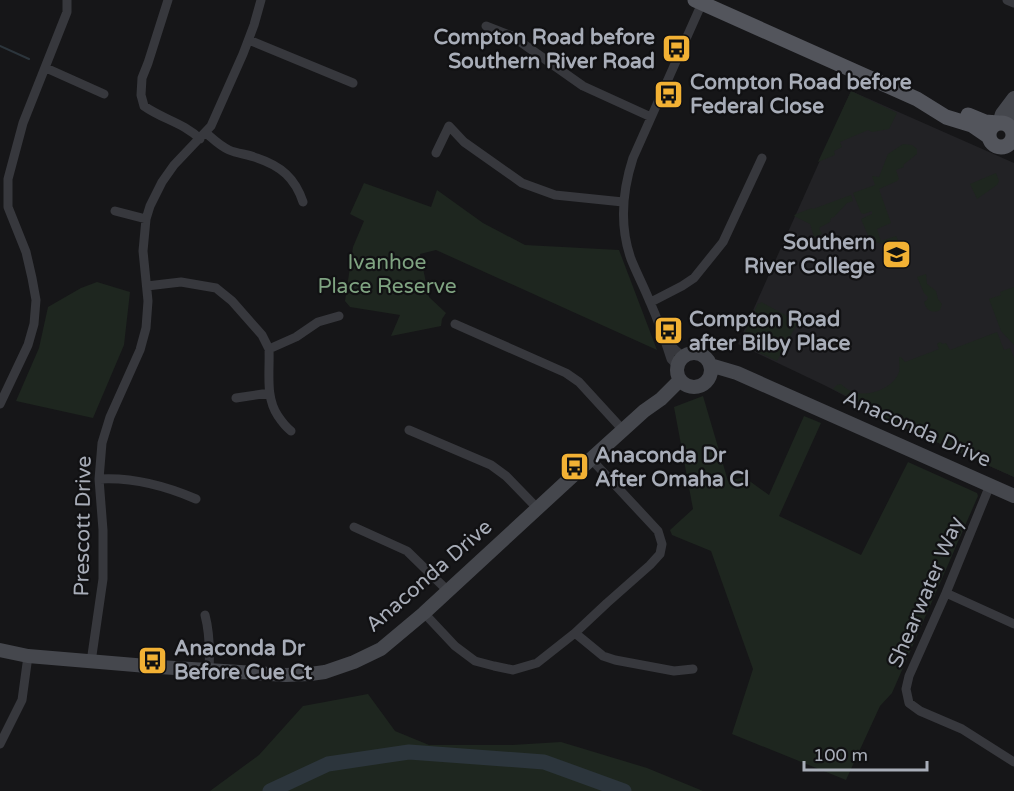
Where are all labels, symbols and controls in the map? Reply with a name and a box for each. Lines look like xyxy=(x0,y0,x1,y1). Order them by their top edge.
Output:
place label: Compton Road before Southern River Road xyxy=(433,25,655,74)
bus stop icon: Compton Road before Southern River Road xyxy=(660,33,692,65)
place label: Compton Road before Federal Close xyxy=(690,70,912,119)
bus stop icon: Compton Road before Federal Close xyxy=(653,78,685,110)
place label: Southern River College xyxy=(744,230,875,279)
school or university icon: Southern River College xyxy=(880,238,912,270)
park label: Ivanhoe Place Reserve xyxy=(317,250,457,299)
place label: Compton Road after Bilby Place xyxy=(689,307,850,356)
bus stop icon: Compton Road after Bilby Place xyxy=(652,315,684,347)
street label: Anaconda Drive xyxy=(839,385,995,473)
place label: Anaconda Dr After Omaha Cl xyxy=(595,443,749,492)
bus stop icon: Anaconda Dr After Omaha Cl xyxy=(558,451,590,483)
street label: Prescott Drive xyxy=(69,455,97,597)
street label: Shearwater Way xyxy=(883,513,969,671)
street label: Anaconda Drive xyxy=(361,514,497,638)
place label: Anaconda Dr Before Cue Ct xyxy=(174,636,312,685)
bus stop icon: Anaconda Dr Before Cue Ct xyxy=(137,644,169,676)
scale bar xyxy=(804,734,927,772)
text: 100 m xyxy=(813,744,868,766)

